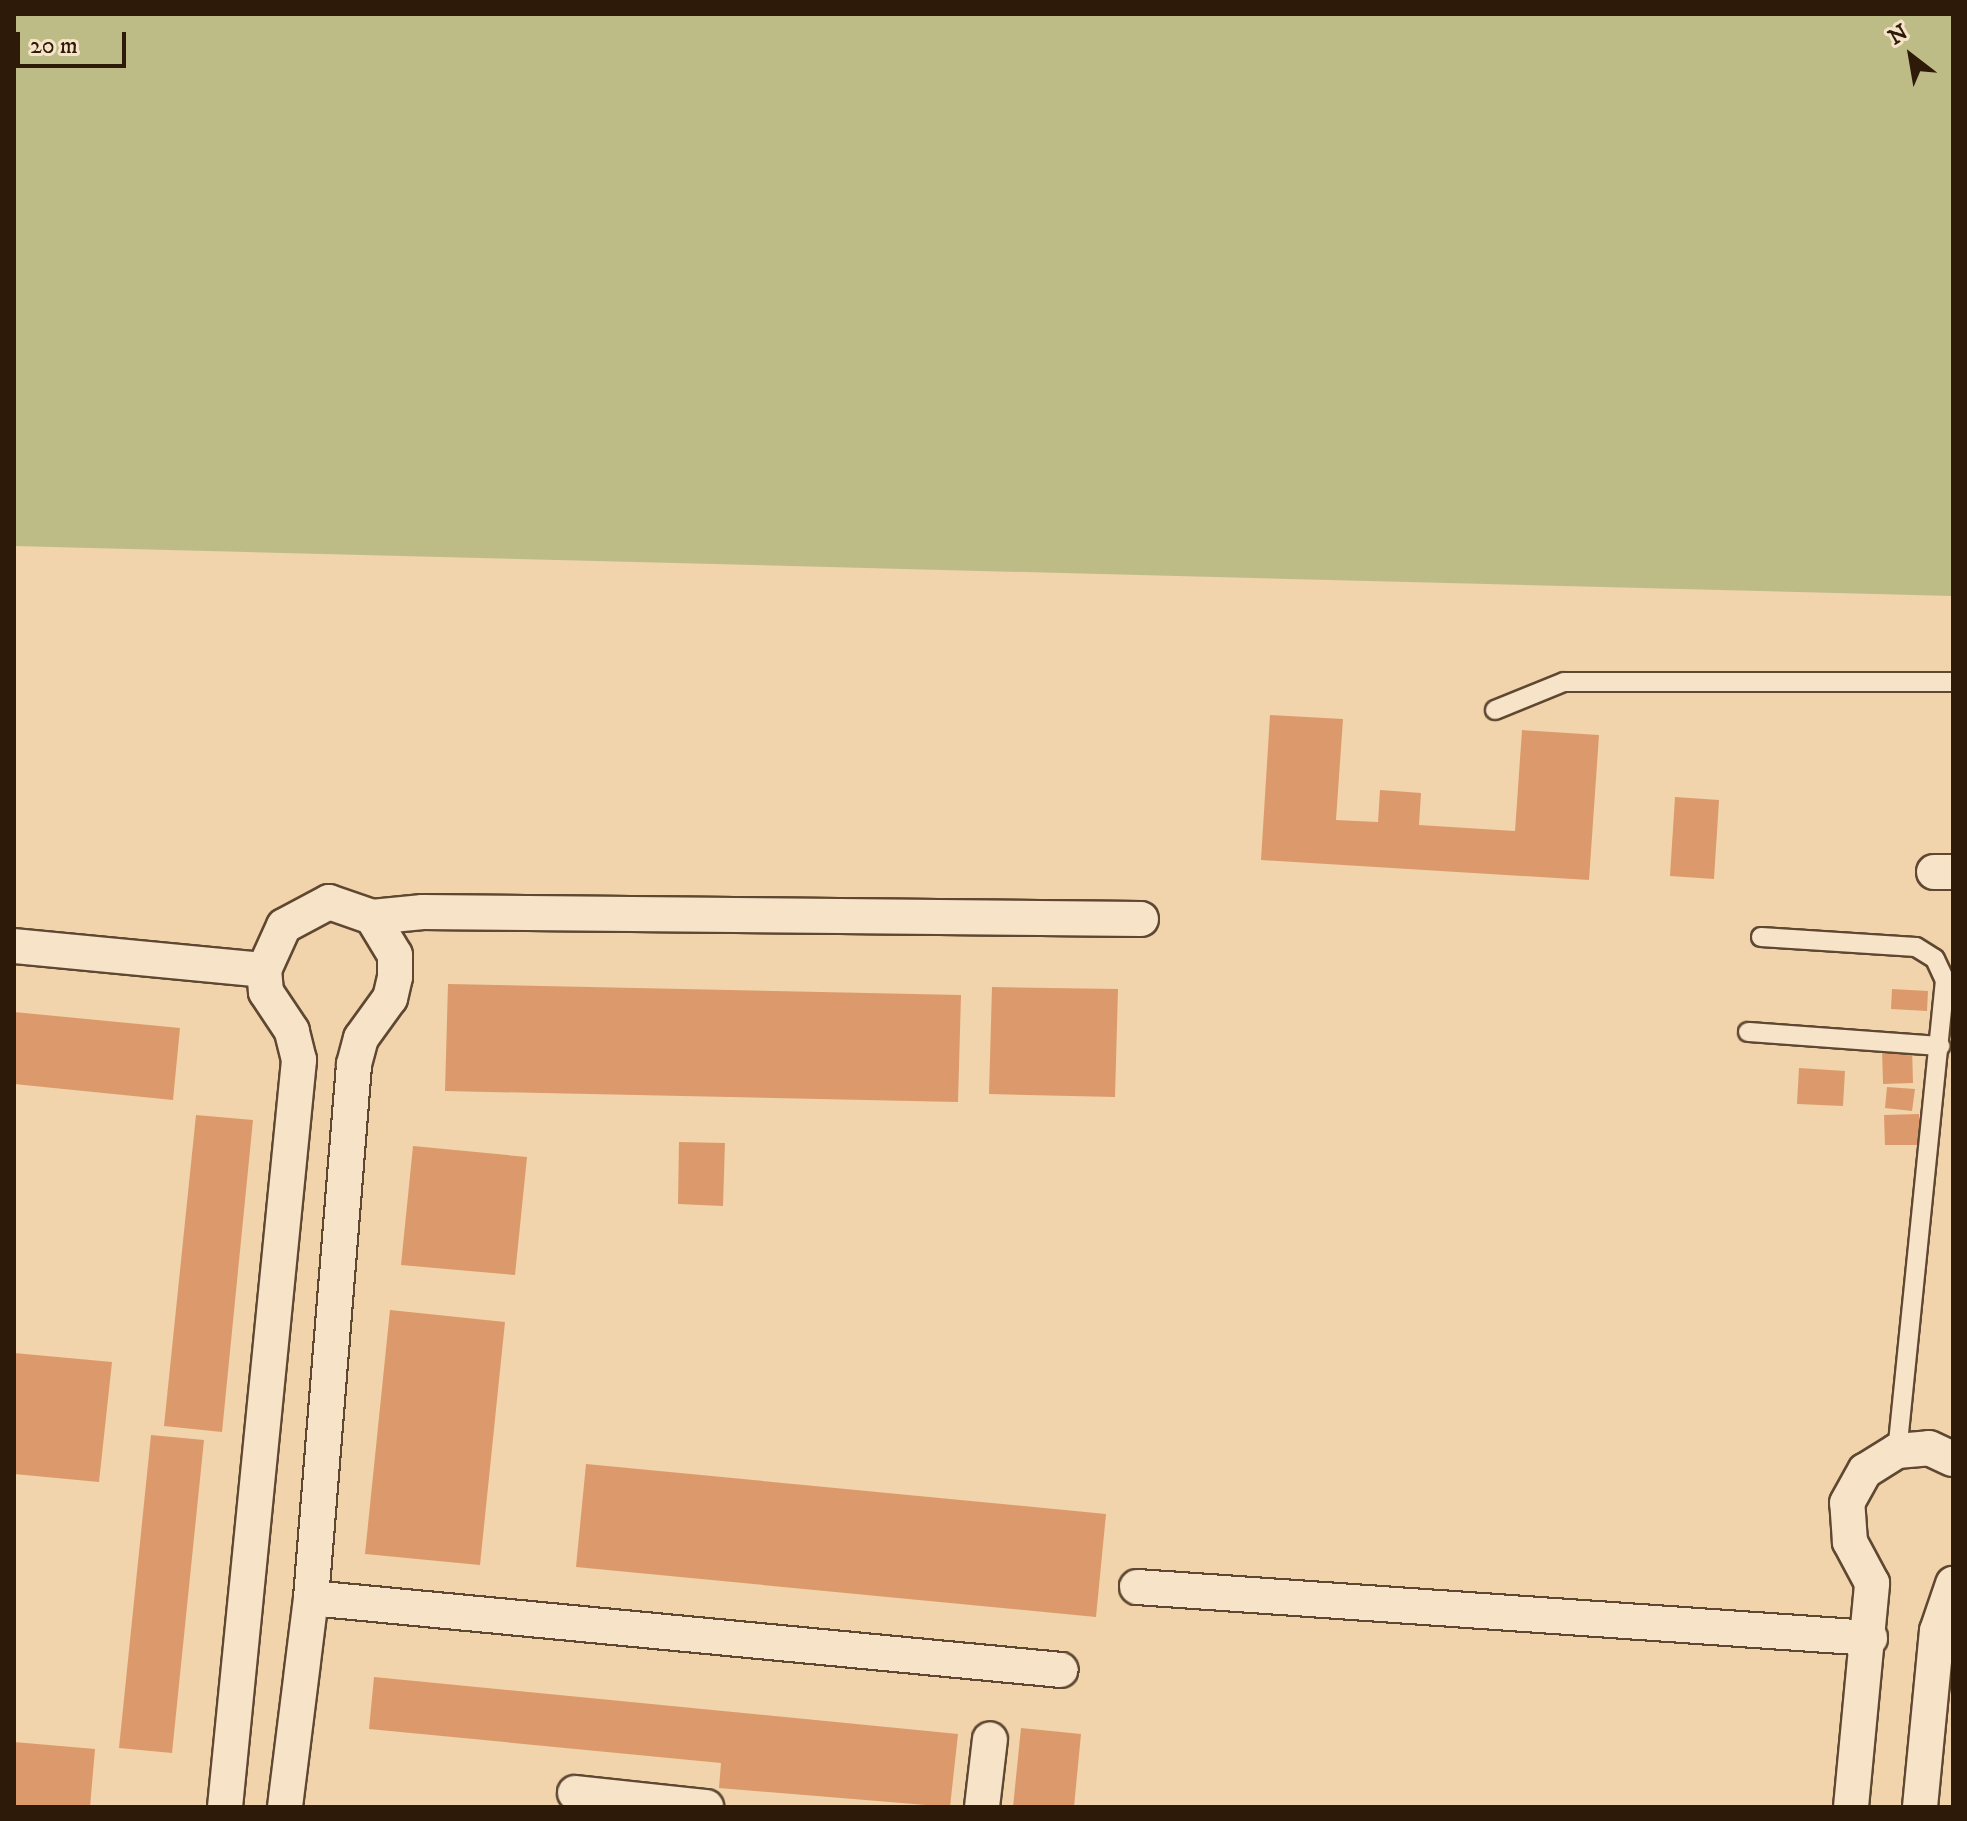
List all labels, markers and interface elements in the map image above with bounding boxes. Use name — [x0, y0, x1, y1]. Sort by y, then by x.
scale bar — [20, 16, 130, 66]
north arrow — [1871, 16, 1951, 96]
text: N — [1884, 19, 1913, 51]
text: 20 m — [30, 31, 78, 61]

